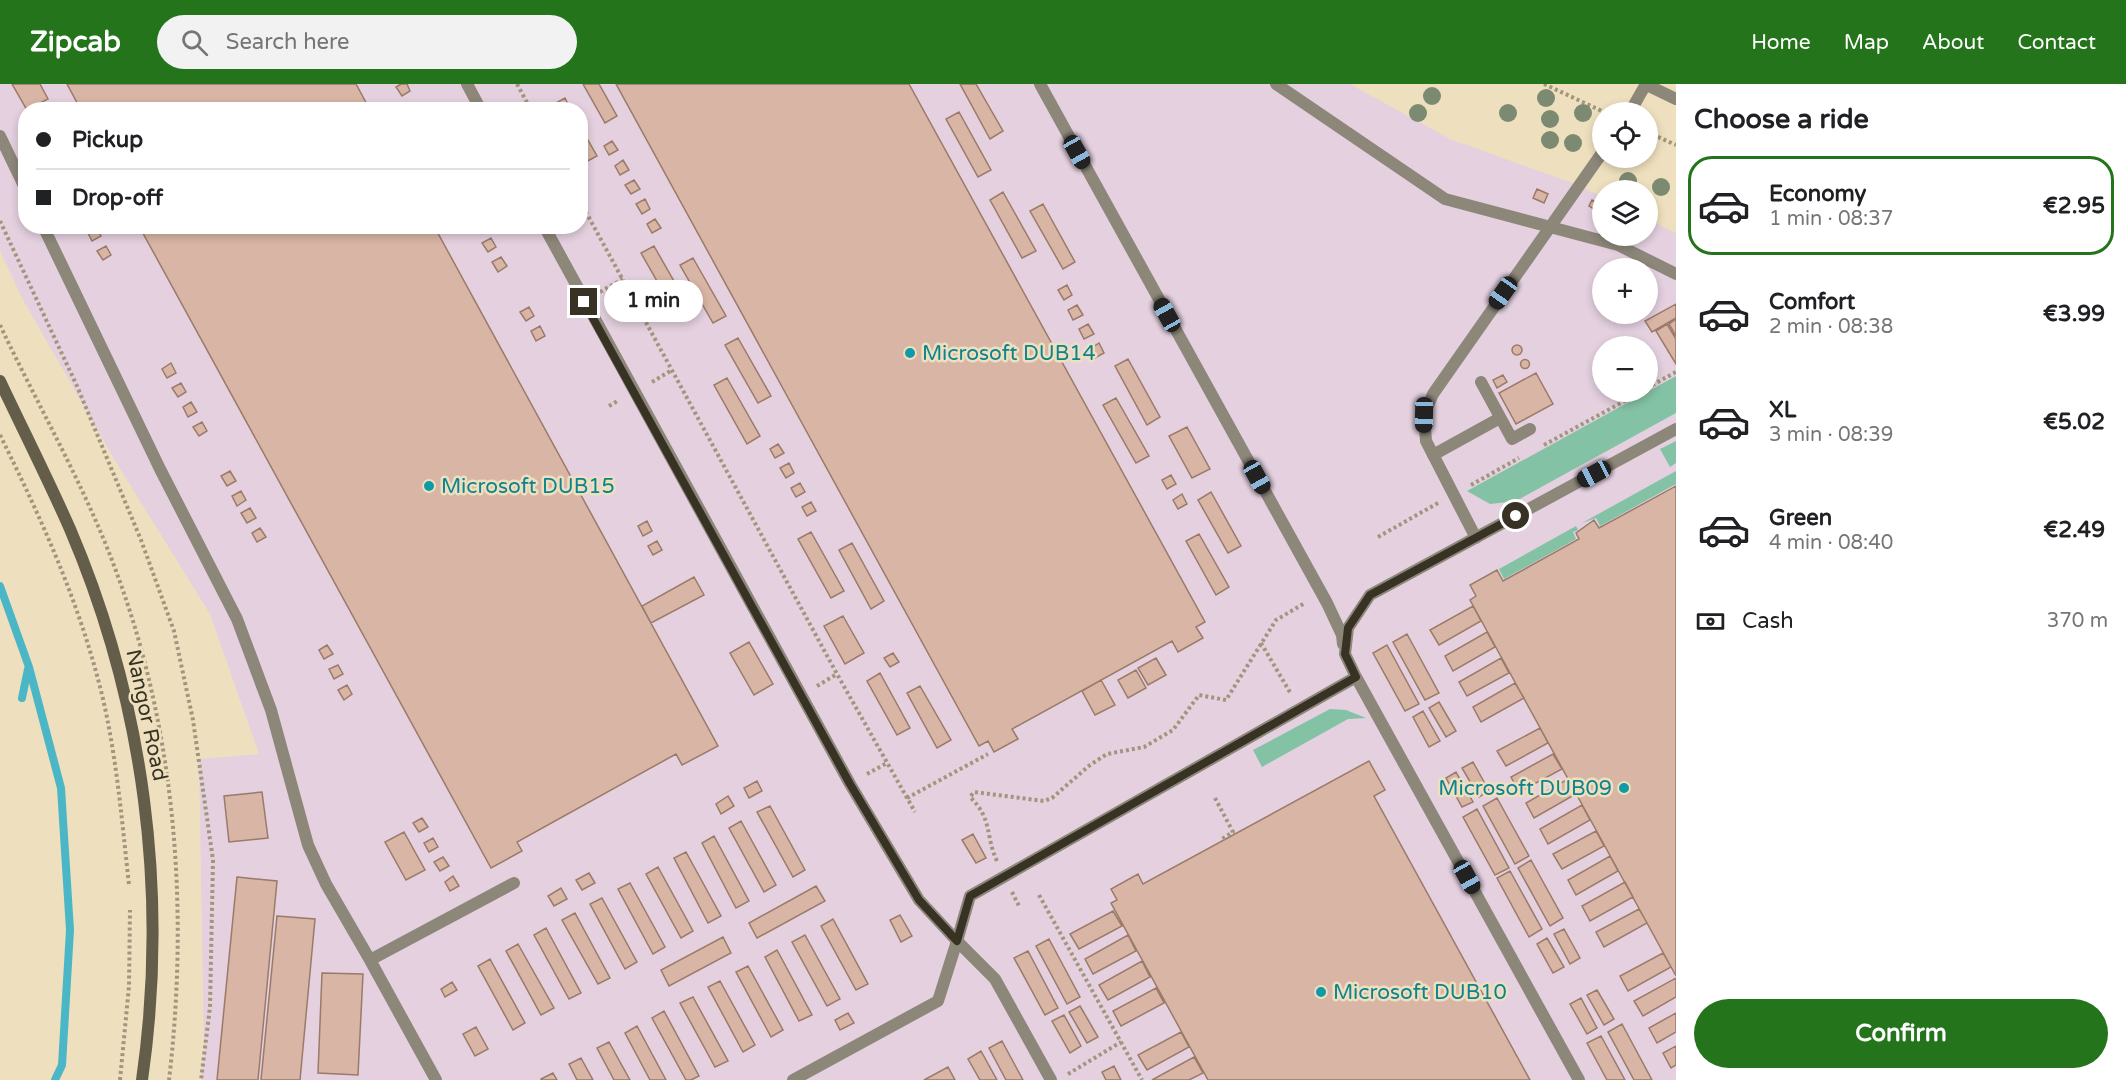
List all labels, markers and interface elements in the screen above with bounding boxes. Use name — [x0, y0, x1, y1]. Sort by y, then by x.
search box — [157, 15, 577, 69]
text: Zipcab — [30, 25, 121, 59]
icon: search — [178, 26, 211, 59]
text: Search here — [226, 29, 350, 55]
text: Home — [1751, 30, 1811, 55]
text: Map — [1844, 30, 1889, 55]
text: About — [1922, 30, 1984, 55]
text: Contact — [2017, 30, 2096, 55]
map controls — [1592, 102, 1658, 402]
button: locate — [1592, 102, 1658, 168]
text: Choose a ride — [1694, 103, 1869, 136]
text: Pickup — [72, 127, 143, 153]
car — [1060, 132, 1094, 172]
icon: car — [1697, 179, 1751, 233]
button: layers — [1592, 180, 1658, 246]
text: Economy — [1769, 181, 1866, 207]
text: Drop-off — [72, 185, 163, 211]
text: €2.95 — [2043, 193, 2105, 219]
text: 1 min · 08:37 — [1769, 207, 1893, 231]
button: + — [1592, 258, 1658, 324]
car — [1485, 273, 1521, 313]
callout: 1 min — [605, 281, 704, 323]
icon: car — [1697, 287, 1751, 341]
route end — [570, 288, 597, 315]
text: 1 min — [627, 289, 680, 313]
text: Comfort — [1769, 289, 1855, 315]
car — [1150, 295, 1184, 335]
text: €3.99 — [2043, 301, 2105, 327]
text: 2 min · 08:38 — [1769, 315, 1893, 339]
button: − — [1592, 336, 1658, 402]
place label: Microsoft DUB14 — [922, 341, 1096, 366]
marker: Microsoft DUB14 — [903, 346, 917, 360]
icon: car — [1697, 395, 1751, 449]
car — [1415, 397, 1433, 433]
text: XL — [1769, 397, 1796, 423]
text: €5.02 — [2043, 409, 2105, 435]
text: 3 min · 08:39 — [1769, 423, 1893, 447]
car — [1240, 457, 1274, 497]
car — [1574, 458, 1614, 490]
place label: Microsoft DUB15 — [441, 474, 615, 499]
marker: Microsoft DUB15 — [422, 479, 436, 493]
route start — [1502, 502, 1529, 529]
icon: car — [1697, 503, 1751, 557]
text: Green — [1769, 505, 1832, 531]
text: €2.49 — [2043, 517, 2105, 543]
text: 4 min · 08:40 — [1769, 531, 1893, 555]
icon: cash — [1694, 605, 1727, 638]
text: Cash — [1742, 608, 1794, 634]
text: 370 m — [2047, 609, 2108, 633]
street label: Nangor Road — [120, 647, 173, 783]
place label: Microsoft DUB09 — [1438, 776, 1612, 801]
marker: Microsoft DUB09 — [1617, 781, 1631, 795]
car — [1450, 857, 1484, 897]
place label: Microsoft DUB10 — [1333, 980, 1507, 1005]
marker: Microsoft DUB10 — [1314, 985, 1328, 999]
button: Confirm — [1694, 999, 2108, 1068]

